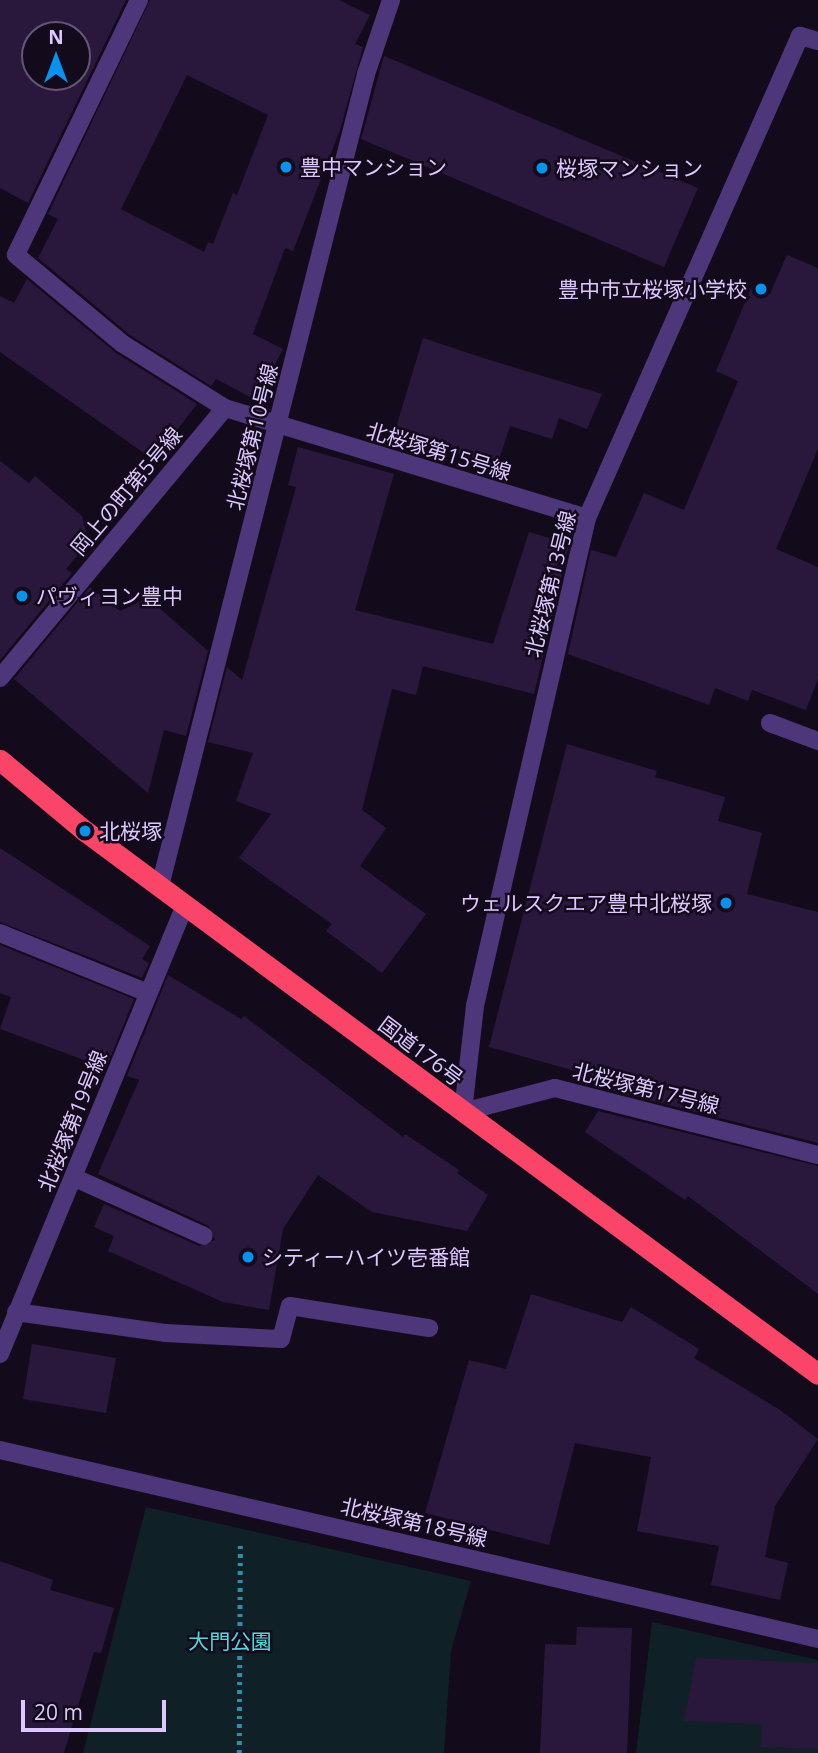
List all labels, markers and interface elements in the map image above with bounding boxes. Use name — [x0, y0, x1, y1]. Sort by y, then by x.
north arrow — [21, 21, 91, 91]
text: N — [48, 24, 64, 50]
place label: 豊中マンション — [300, 154, 447, 180]
place label: 桜塚マンション — [556, 155, 703, 181]
marker: 豊中マンション — [278, 159, 294, 175]
marker: 桜塚マンション — [534, 160, 550, 176]
place label: 豊中市立桜塚小学校 — [558, 276, 747, 302]
marker: 豊中市立桜塚小学校 — [753, 281, 769, 297]
street label: 北桜塚第10号線 — [222, 361, 282, 513]
street label: 北桜塚第15号線 — [364, 417, 514, 485]
street label: 岡上の町第5号線 — [65, 422, 187, 560]
street label: 北桜塚第13号線 — [520, 508, 580, 660]
place label: パヴィヨン豊中 — [36, 583, 183, 609]
marker: パヴィヨン豊中 — [14, 588, 30, 604]
place label: 北桜塚 — [99, 818, 162, 844]
marker: 北桜塚 — [77, 823, 93, 839]
place label: ウェルスクエア豊中北桜塚 — [460, 890, 712, 916]
marker: ウェルスクエア豊中北桜塚 — [718, 895, 734, 911]
street label: 国道176号 — [374, 1011, 468, 1091]
street label: 北桜塚第19号線 — [32, 1047, 112, 1195]
street label: 北桜塚第17号線 — [570, 1058, 722, 1118]
place label: シティーハイツ壱番館 — [262, 1244, 472, 1270]
marker: シティーハイツ壱番館 — [240, 1249, 256, 1265]
street label: 北桜塚第18号線 — [338, 1493, 490, 1551]
park label: 大門公園 — [188, 1628, 272, 1654]
scale bar — [24, 1686, 170, 1730]
text: 20 m — [34, 1698, 83, 1726]

